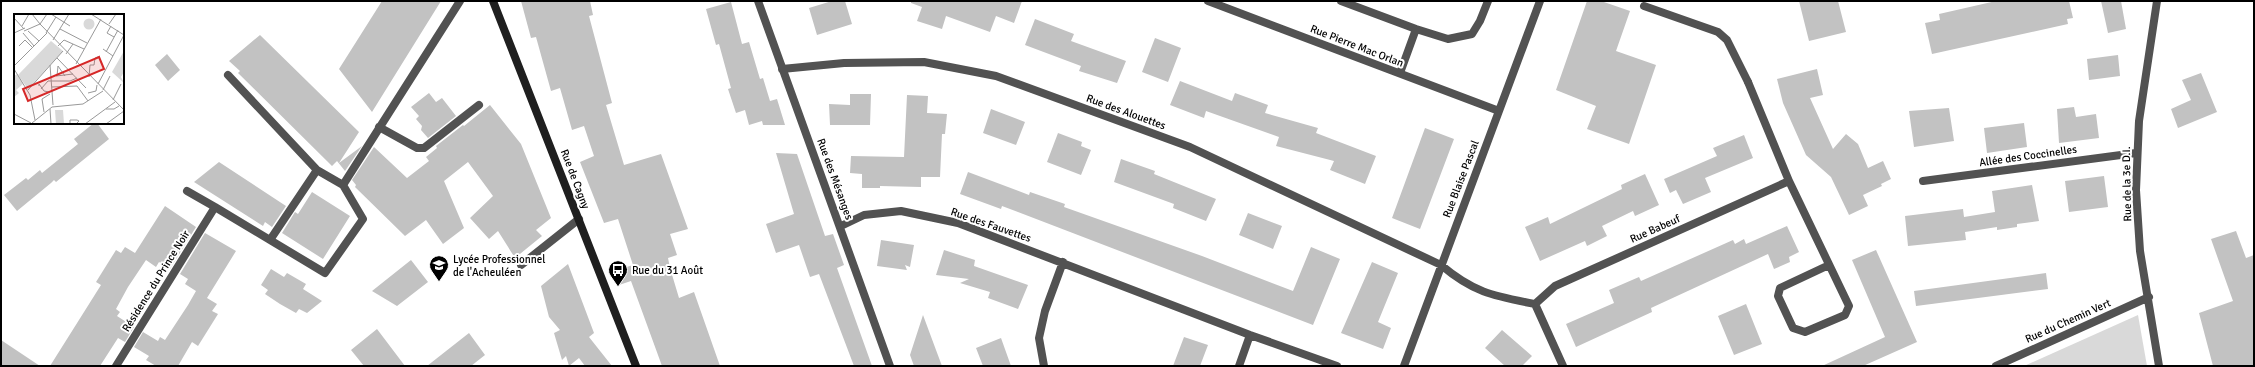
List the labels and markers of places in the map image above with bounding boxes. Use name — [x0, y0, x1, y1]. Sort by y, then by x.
place label: Lycée Professionnel de l'Acheuléen — [453, 253, 546, 279]
school or university icon: Lycée Professionnel de l'Acheuléen — [428, 254, 450, 282]
bus stop icon: Rue du 31 Août — [607, 259, 629, 287]
place label: Rue du 31 Août — [632, 264, 703, 277]

